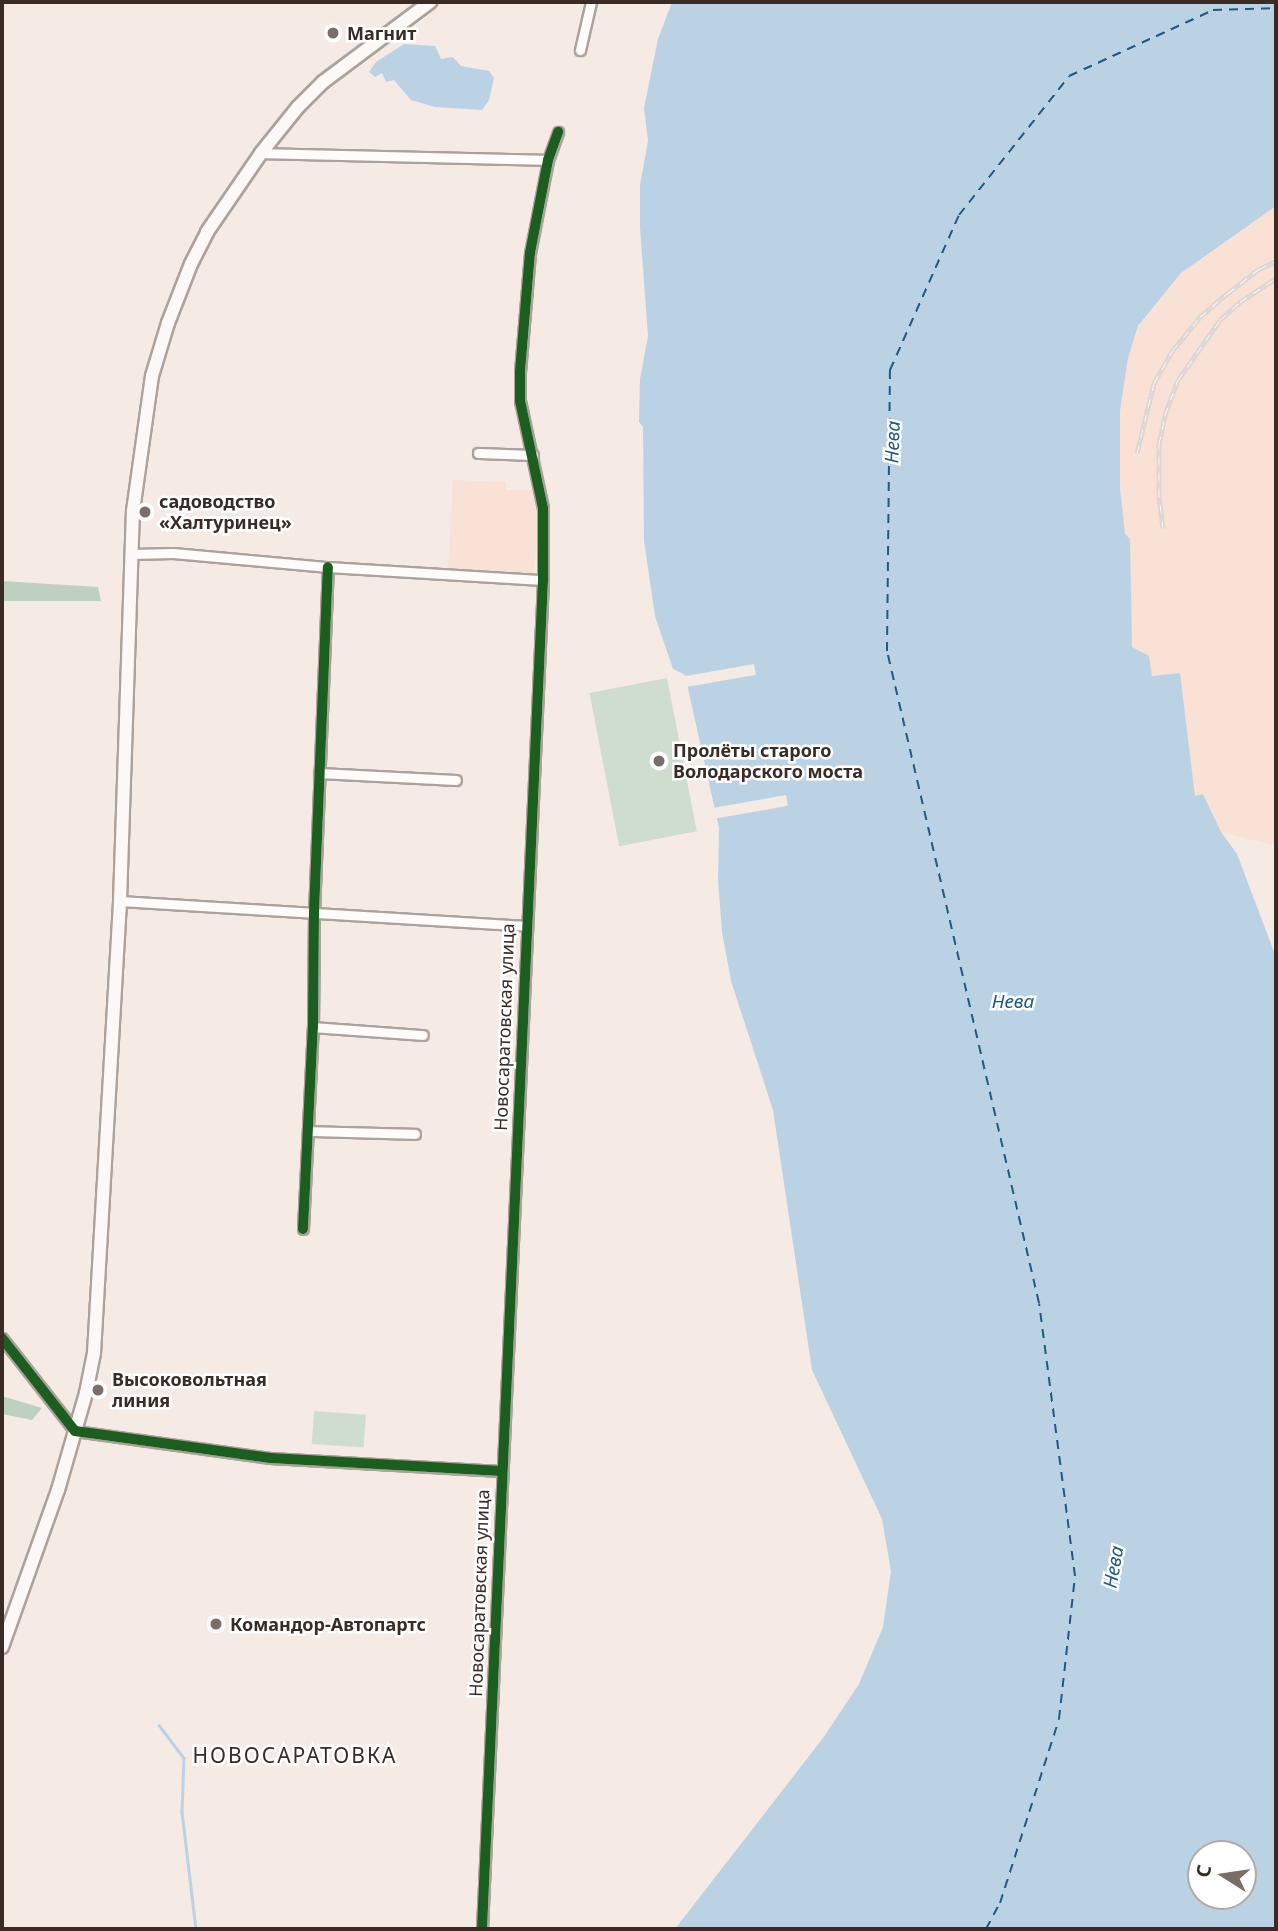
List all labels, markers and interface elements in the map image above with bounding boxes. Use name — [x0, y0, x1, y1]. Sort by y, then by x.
place label: Магнит — [347, 22, 416, 44]
marker: Магнит — [325, 25, 341, 41]
water label: Нева — [881, 420, 905, 464]
place label: садоводство «Халтуринец» — [159, 491, 292, 534]
marker: садоводство «Халтуринец» — [137, 504, 153, 520]
place label: Пролёты старого Володарского моста — [673, 740, 863, 782]
marker: Пролёты старого Володарского моста — [651, 753, 667, 769]
street label: Новосаратовская улица — [490, 923, 518, 1131]
water label: Нева — [992, 991, 1034, 1013]
place label: Высоковольтная линия — [112, 1369, 267, 1412]
marker: Высоковольтная линия — [90, 1382, 106, 1398]
street label: Новосаратовская улица — [465, 1489, 493, 1697]
water label: Нева — [1099, 1544, 1129, 1590]
place label: Командор-Автопартс — [230, 1613, 426, 1635]
marker: Командор-Автопартс — [208, 1616, 224, 1632]
district label: НОВОСАРАТОВКА — [194, 1742, 396, 1768]
north arrow — [1187, 1840, 1257, 1910]
text: С — [1189, 1862, 1217, 1880]

